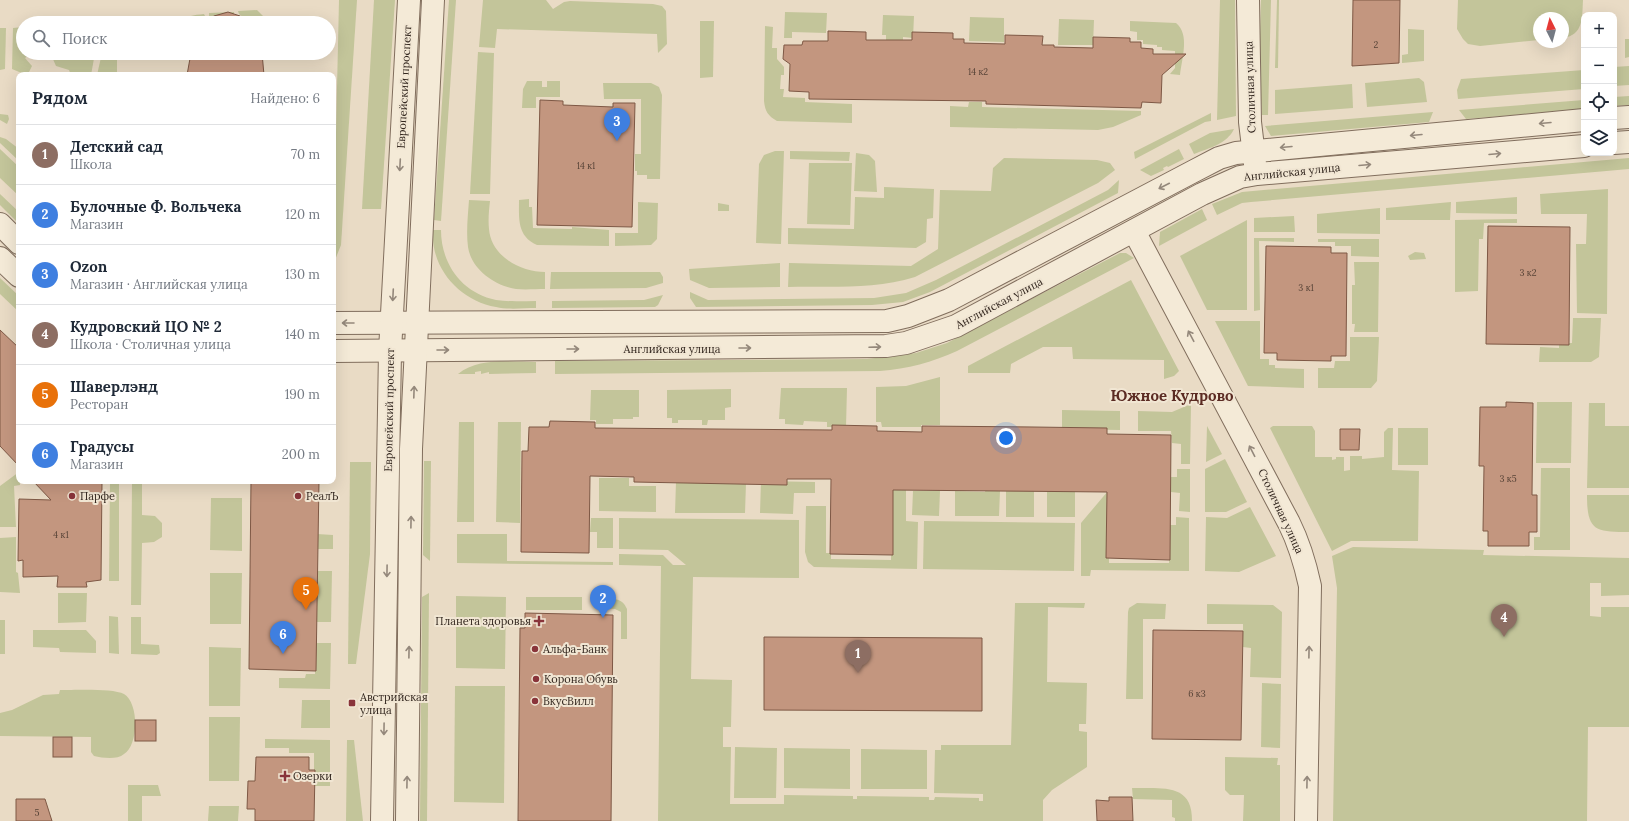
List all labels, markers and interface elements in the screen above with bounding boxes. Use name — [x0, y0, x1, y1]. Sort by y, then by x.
north arrow — [1533, 12, 1569, 48]
map controls — [1581, 12, 1617, 156]
button: + — [1581, 12, 1617, 48]
search box — [16, 16, 336, 60]
street label: Европейский проспект — [394, 24, 414, 149]
icon: search — [30, 27, 52, 49]
text: Поиск — [62, 29, 107, 48]
house number: 2 — [1374, 39, 1379, 50]
street label: Столичная улица — [1241, 40, 1259, 133]
button: − — [1581, 48, 1617, 84]
house number: 14 к2 — [968, 66, 988, 77]
button: locate — [1581, 84, 1617, 120]
text: Рядом — [32, 87, 88, 109]
text: Найдено: 6 — [251, 90, 320, 107]
pin: 3 — [604, 108, 630, 141]
one-way arrow — [1539, 120, 1552, 127]
button: layers — [1581, 120, 1617, 156]
one-way arrow — [1410, 131, 1423, 138]
text: Детский сад — [70, 137, 163, 156]
one-way arrow — [1280, 143, 1293, 150]
text: 1 — [42, 146, 48, 163]
text: 70 m — [291, 146, 320, 163]
one-way arrow — [1488, 150, 1501, 157]
text: Школа — [70, 156, 112, 173]
one-way arrow — [396, 158, 403, 171]
house number: 14 к1 — [577, 160, 595, 171]
street label: Английская улица — [1242, 160, 1341, 184]
one-way arrow — [1358, 161, 1371, 168]
one-way arrow — [1158, 183, 1170, 190]
text: Булочные Ф. Вольчека — [70, 197, 241, 216]
text: 2 — [42, 206, 48, 223]
text: 120 m — [285, 206, 320, 223]
text: Магазин — [70, 216, 123, 233]
text: Ozon — [70, 257, 107, 276]
text: 3 — [41, 266, 49, 283]
text: 130 m — [285, 266, 320, 283]
house number: 3 к2 — [1519, 267, 1537, 278]
street label: Английская улица — [952, 274, 1045, 332]
text: Магазин · Английская улица — [70, 276, 248, 293]
house number: 3 к1 — [1298, 282, 1314, 293]
one-way arrow — [389, 288, 396, 301]
text: Кудровский ЦО № 2 — [70, 317, 222, 336]
one-way arrow — [342, 319, 355, 327]
text: 4 — [41, 326, 49, 343]
text: 140 m — [285, 326, 320, 343]
one-way arrow — [1187, 330, 1194, 342]
text: Школа · Столичная улица — [70, 336, 231, 353]
street label: Английская улица — [623, 342, 721, 356]
one-way arrow — [868, 343, 881, 351]
one-way arrow — [738, 344, 751, 352]
one-way arrow — [566, 345, 579, 353]
one-way arrow — [436, 346, 449, 354]
street label: Европейский проспект — [381, 348, 397, 472]
text: Шаверлэнд — [70, 377, 158, 396]
text: 5 — [41, 386, 49, 403]
text: 190 m — [285, 386, 320, 403]
one-way arrow — [410, 386, 417, 399]
district label: Южное Кудрово — [1110, 386, 1234, 405]
text: Ресторан — [70, 396, 128, 413]
your location — [996, 428, 1016, 448]
text: Градусы — [70, 437, 134, 456]
one-way arrow — [1248, 445, 1255, 457]
text: 6 — [41, 446, 49, 463]
text: 200 m — [282, 446, 320, 463]
text: Магазин — [70, 456, 123, 473]
street label: Столичная улица — [1255, 466, 1307, 556]
house number: 3 к5 — [1499, 473, 1517, 484]
place label: Парфе — [80, 489, 115, 503]
place label: РеалЪ — [306, 489, 339, 503]
marker: Парфе — [67, 491, 77, 501]
marker: РеалЪ — [293, 491, 303, 501]
one-way arrow — [407, 516, 414, 529]
house number: 4 к1 — [53, 529, 69, 540]
one-way arrow — [383, 564, 391, 577]
pin: 5 — [293, 577, 319, 610]
pin: 2 — [590, 585, 616, 618]
pin: 4 — [1491, 604, 1517, 637]
place label: Планета здоровья — [435, 614, 531, 628]
marker: Планета здоровья — [534, 616, 544, 626]
pin: 6 — [270, 621, 296, 654]
pin: 1 — [845, 640, 871, 673]
place label: Альфа-Банк — [542, 642, 607, 656]
marker: Альфа-Банк — [530, 644, 540, 654]
one-way arrow — [405, 646, 413, 659]
one-way arrow — [1305, 646, 1313, 659]
place label: Корона Обувь — [544, 672, 618, 686]
marker: Корона Обувь — [531, 674, 541, 684]
house number: 6 к3 — [1188, 688, 1206, 699]
place label: Австрийская улица — [359, 690, 428, 717]
place label: ВкусВилл — [543, 694, 594, 708]
marker: ВкусВилл — [530, 696, 540, 706]
marker: Австрийская улица — [347, 698, 357, 708]
one-way arrow — [380, 722, 388, 735]
place label: Озерки — [293, 769, 332, 783]
marker: Озерки — [280, 771, 290, 781]
one-way arrow — [403, 776, 411, 789]
one-way arrow — [1303, 776, 1311, 789]
house number: 5 — [35, 807, 40, 818]

